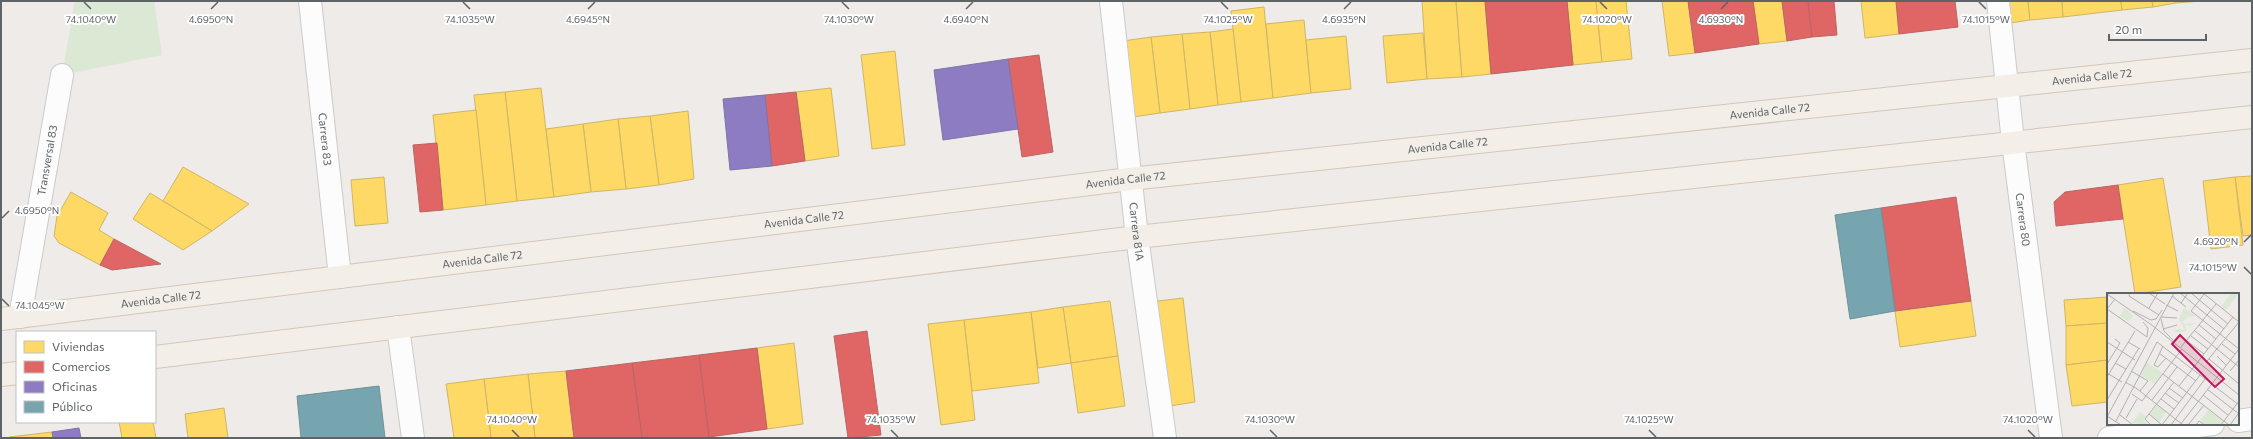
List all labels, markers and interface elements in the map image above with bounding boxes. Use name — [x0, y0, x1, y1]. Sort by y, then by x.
text: 74.1040°W — [66, 13, 116, 25]
text: 4.6950°N — [189, 13, 233, 25]
text: 74.1035°W — [445, 13, 495, 25]
text: 4.6945°N — [566, 13, 610, 25]
text: 74.1030°W — [824, 13, 874, 25]
text: 4.6940°N — [944, 13, 988, 25]
text: 74.1025°W — [1203, 13, 1253, 25]
text: 4.6935°N — [1322, 13, 1366, 25]
text: 74.1020°W — [1582, 13, 1632, 25]
text: 4.6930°N — [1699, 13, 1743, 25]
text: 74.1015°W — [1962, 13, 2010, 25]
scale bar — [2109, 16, 2206, 42]
text: 20 m — [2115, 22, 2142, 36]
street label: Avenida Calle 72 — [2051, 66, 2133, 87]
street label: Avenida Calle 72 — [1729, 100, 1810, 121]
street label: Carrera 83 — [316, 112, 335, 166]
street label: Transversal 83 — [34, 124, 59, 197]
street label: Avenida Calle 72 — [1407, 134, 1488, 156]
street label: Avenida Calle 72 — [1085, 168, 1166, 190]
street label: Carrera 80 — [2014, 192, 2033, 247]
street label: Carrera 81A — [1127, 202, 1147, 262]
text: 4.6950°N — [15, 204, 59, 216]
street label: Avenida Calle 72 — [763, 208, 845, 230]
text: 4.6920°N — [2194, 235, 2238, 247]
street label: Avenida Calle 72 — [441, 247, 523, 270]
text: 74.1015°W — [2189, 261, 2237, 273]
street label: Avenida Calle 72 — [120, 287, 201, 310]
inset map — [2107, 293, 2239, 425]
text: 74.1045°W — [15, 299, 65, 311]
legend — [16, 331, 156, 423]
text: Viviendas — [52, 339, 104, 353]
text: Comercios — [52, 359, 110, 373]
text: Oficinas — [52, 379, 97, 393]
text: Público — [52, 399, 93, 413]
text: 74.1040°W — [487, 413, 537, 425]
text: 74.1035°W — [866, 413, 916, 425]
text: 74.1030°W — [1245, 413, 1295, 425]
text: 74.1025°W — [1624, 413, 1674, 425]
text: 74.1020°W — [2003, 413, 2053, 425]

